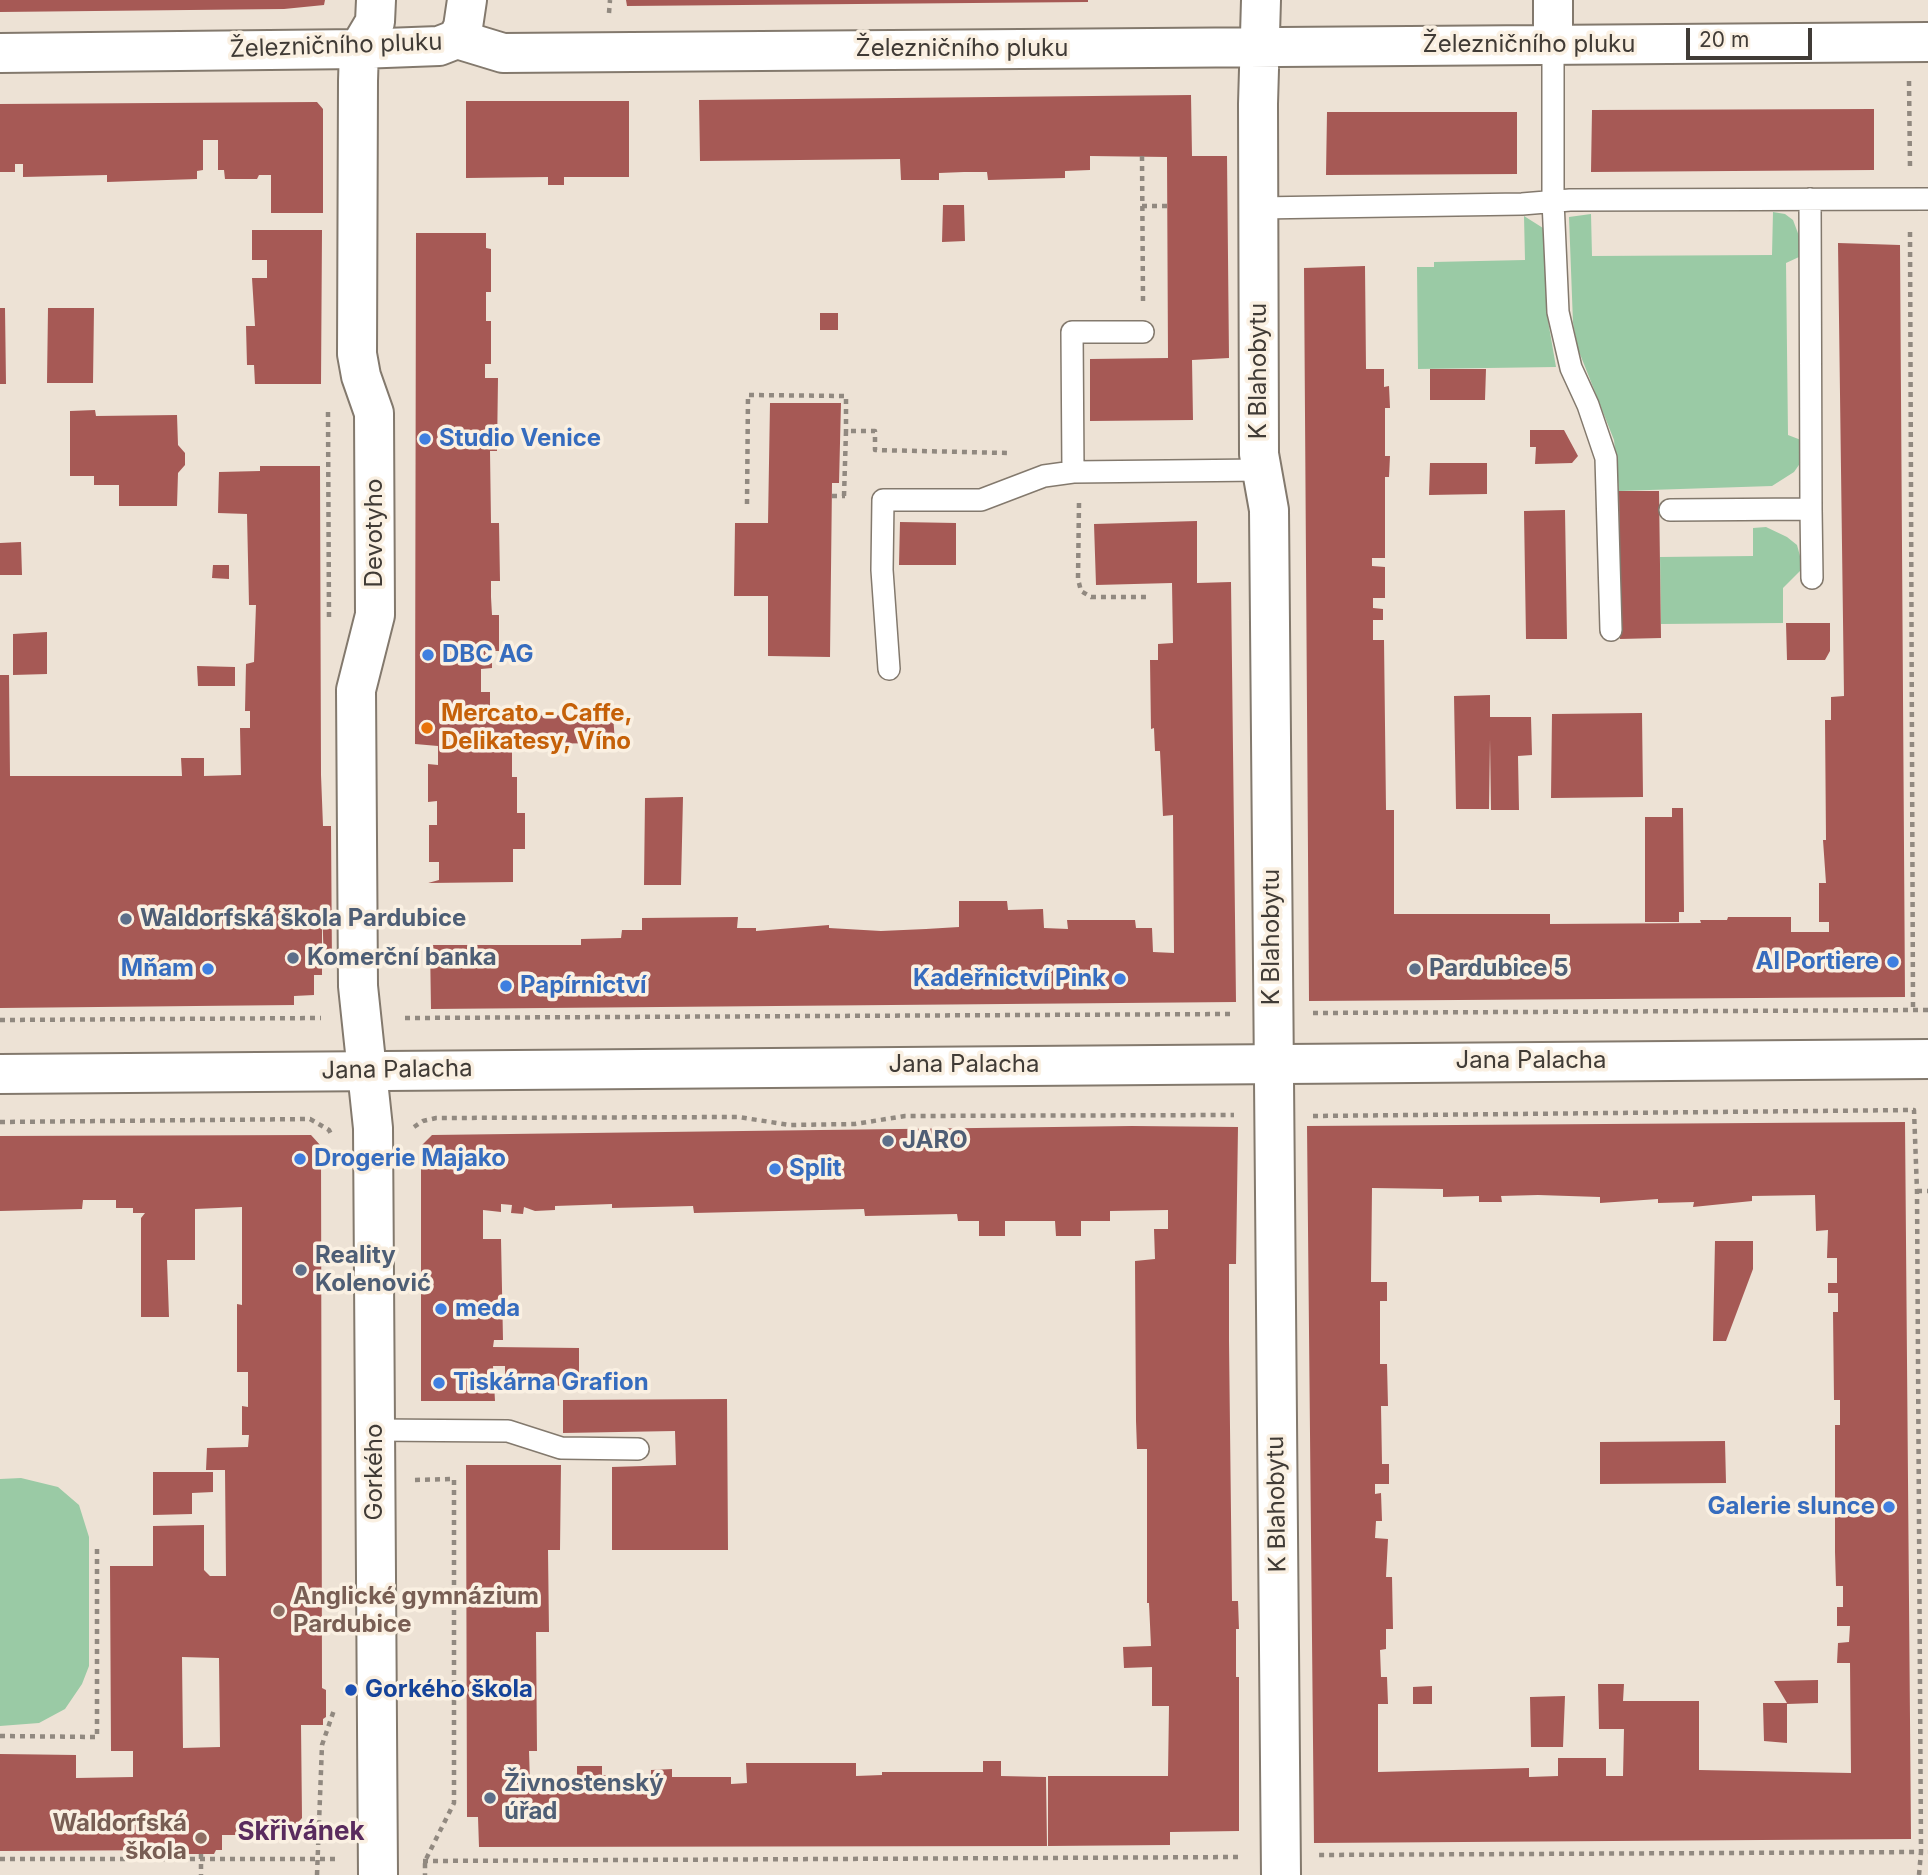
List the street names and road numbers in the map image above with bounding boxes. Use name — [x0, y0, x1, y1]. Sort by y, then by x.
street label: Železničního pluku — [229, 28, 443, 64]
street label: Železničního pluku — [1423, 31, 1635, 59]
street label: Železničního pluku — [856, 35, 1068, 63]
street label: K Blahobytu — [1245, 303, 1273, 439]
street label: Devotyho — [361, 479, 389, 587]
street label: K Blahobytu — [1258, 869, 1286, 1005]
street label: Jana Palacha — [1455, 1047, 1607, 1075]
street label: Jana Palacha — [888, 1051, 1040, 1079]
street label: Jana Palacha — [321, 1054, 473, 1086]
street label: Gorkého — [361, 1424, 389, 1520]
street label: K Blahobytu — [1261, 1435, 1293, 1573]

